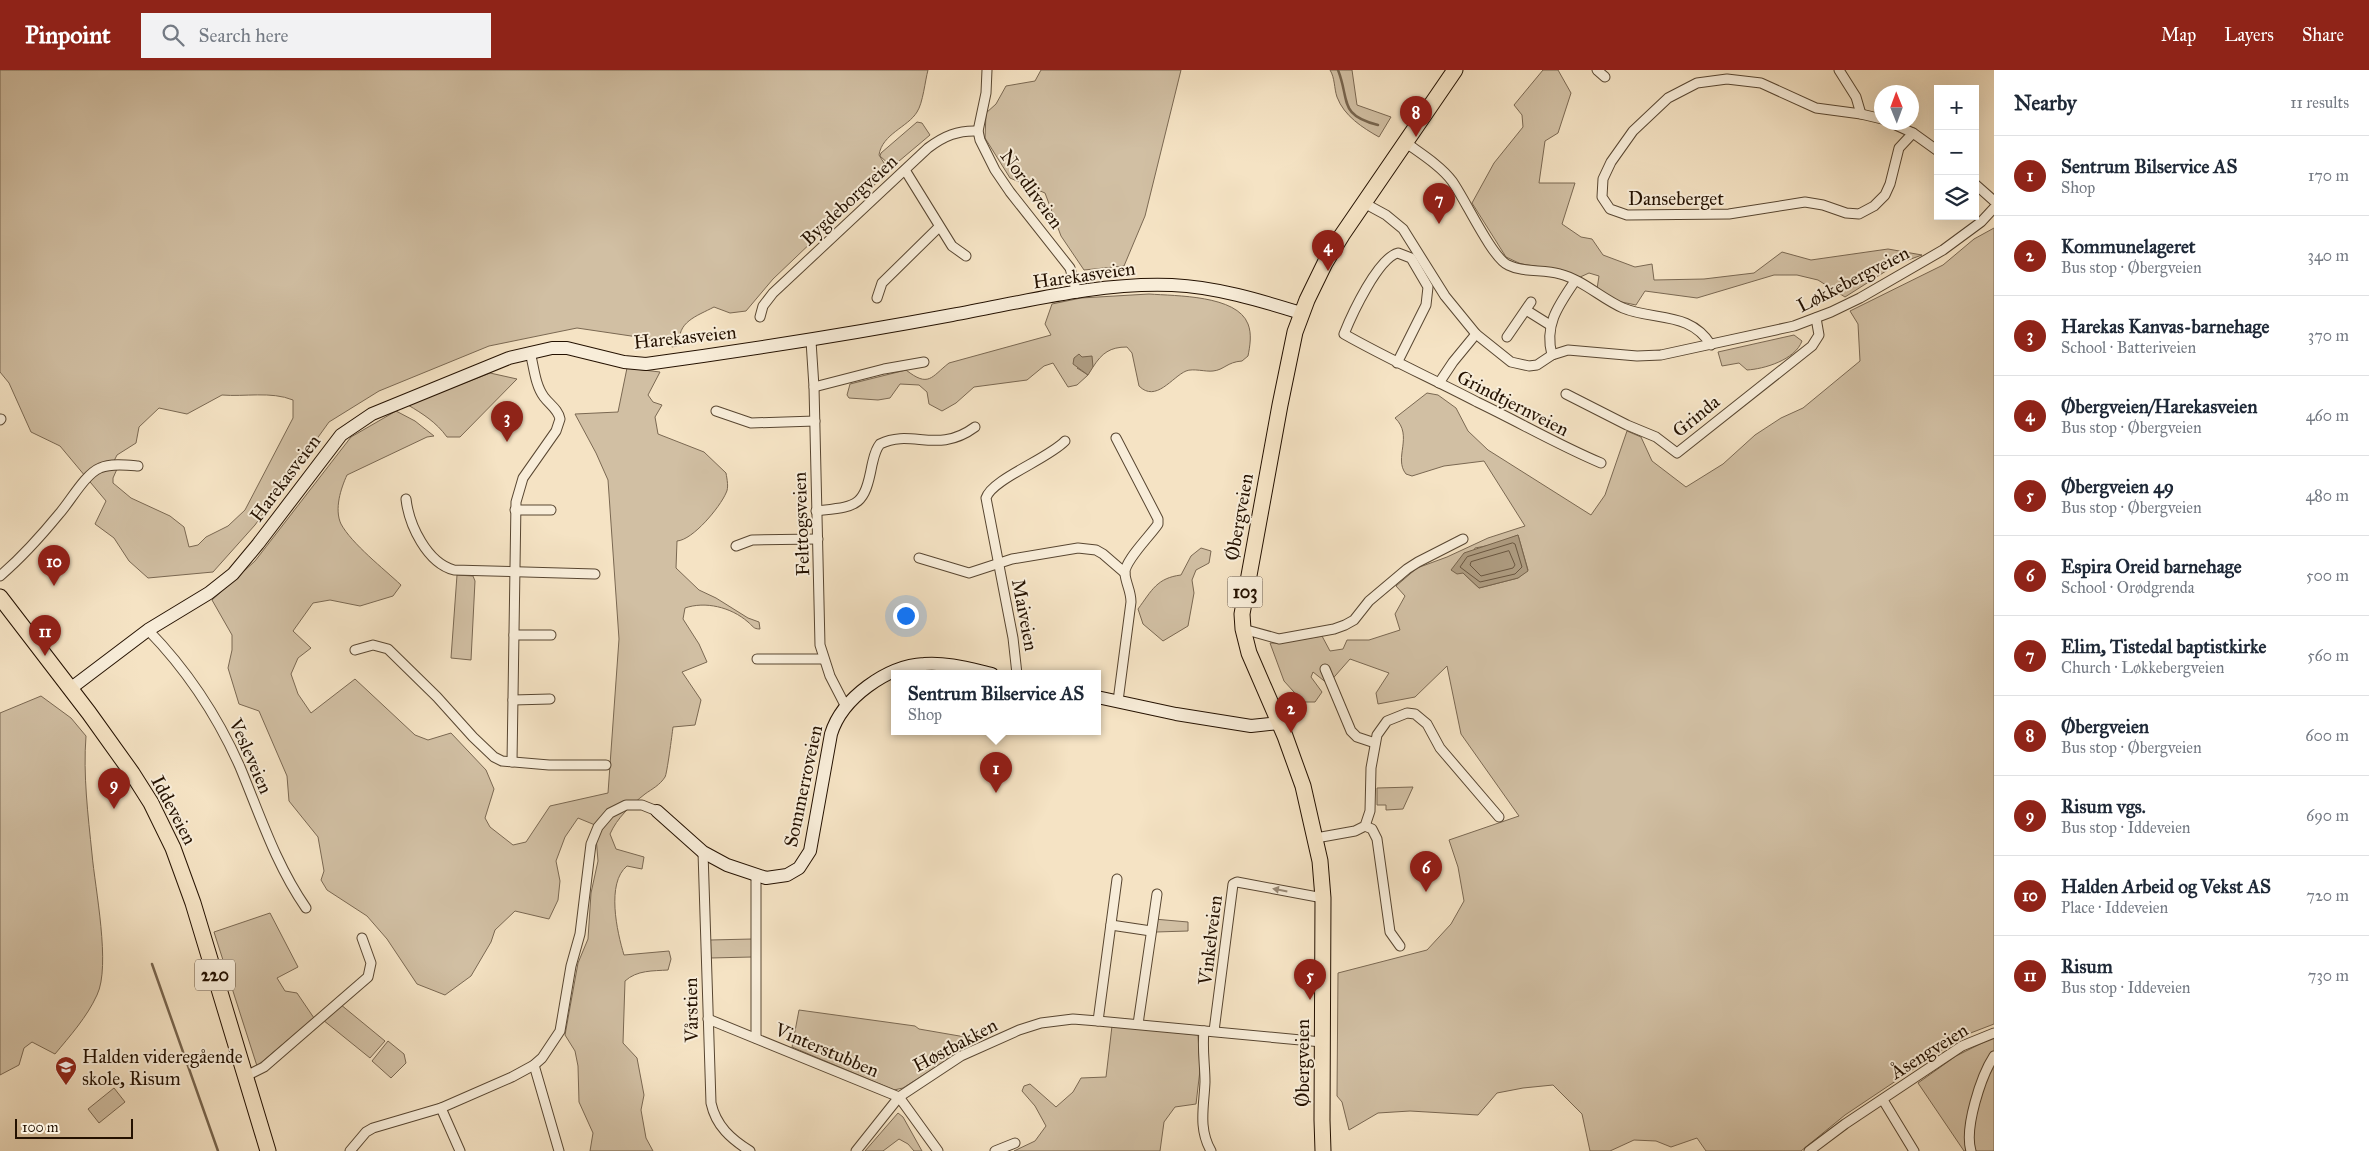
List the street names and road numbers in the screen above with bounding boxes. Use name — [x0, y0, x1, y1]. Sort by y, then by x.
street label: Nordliveien — [996, 145, 1068, 233]
street label: Bygdeborgveien — [796, 150, 903, 251]
street label: Danseberget — [1628, 187, 1724, 211]
street label: Løkkebergveien — [1793, 241, 1913, 318]
street label: Harekasveien — [1031, 256, 1137, 294]
street label: Harekasveien — [632, 320, 738, 354]
street label: Grindtjernveien — [1453, 365, 1573, 441]
street label: Grinda — [1668, 389, 1725, 442]
street label: Harekasveien — [245, 430, 325, 526]
street label: Felttogsveien — [788, 472, 815, 576]
street label: Øbergveien — [1220, 472, 1259, 563]
street label: Maiveien — [1007, 577, 1043, 653]
road number: 103 — [1228, 577, 1262, 608]
street label: Vesleveien — [224, 714, 278, 797]
street label: Sommerroveien — [779, 723, 827, 849]
street label: Iddeveien — [146, 772, 202, 848]
street label: Vinkelveien — [1193, 894, 1227, 987]
road number: 220 — [195, 960, 235, 990]
street label: Vårstien — [679, 977, 703, 1044]
street label: Høstbakken — [909, 1013, 1001, 1077]
street label: Vinterstubben — [771, 1017, 882, 1082]
street label: Åsengveien — [1885, 1018, 1973, 1085]
street label: Øbergveien — [1291, 1019, 1315, 1107]

